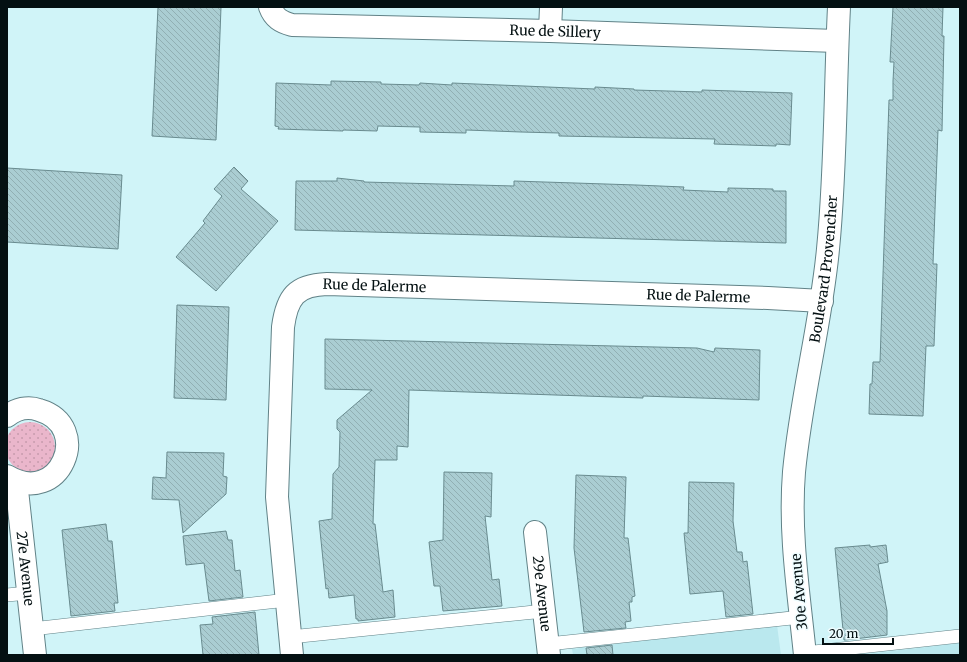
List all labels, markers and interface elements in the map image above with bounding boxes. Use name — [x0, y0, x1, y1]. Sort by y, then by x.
street label: Rue de Sillery — [509, 21, 602, 42]
street label: Boulevard Provencher — [805, 195, 841, 344]
street label: Rue de Palerme — [322, 275, 427, 296]
street label: Rue de Palerme — [646, 285, 750, 306]
street label: 27e Avenue — [13, 530, 39, 607]
street label: 30e Avenue — [787, 553, 811, 631]
street label: 29e Avenue — [529, 555, 555, 633]
scale bar — [823, 620, 893, 646]
text: 20 m — [829, 626, 858, 641]

